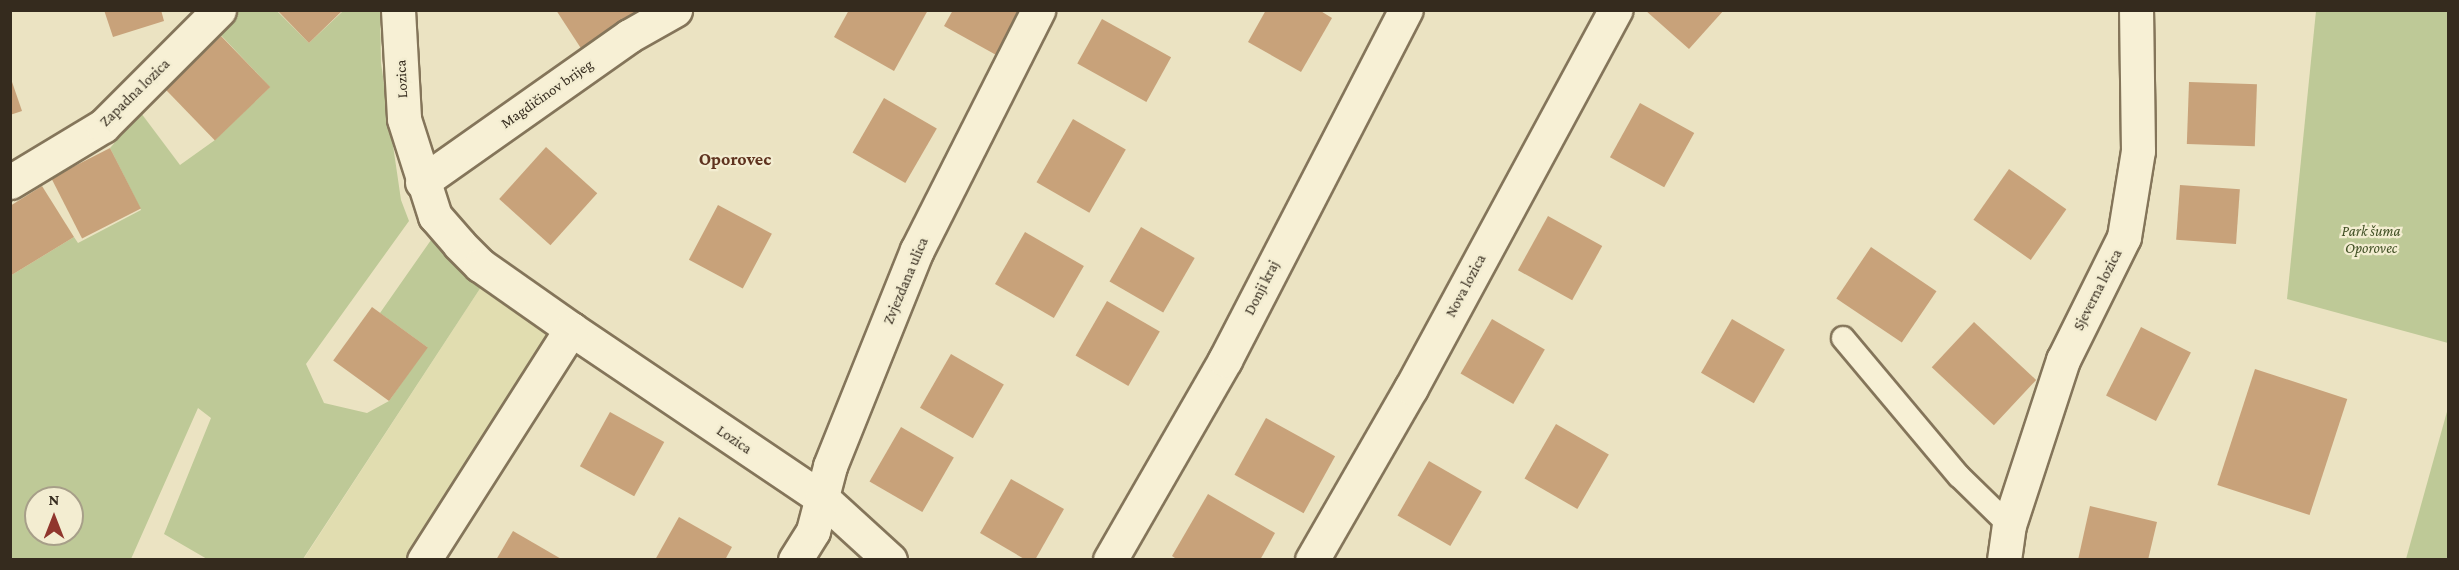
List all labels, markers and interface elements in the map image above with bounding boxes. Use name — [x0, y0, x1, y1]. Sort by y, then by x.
street label: Zapadna lozica — [96, 55, 174, 131]
street label: Magdičinov brijeg — [498, 56, 596, 132]
street label: Lozica — [392, 59, 412, 99]
district label: Oporovec — [699, 148, 771, 170]
park label: Park šuma Oporovec — [2342, 222, 2400, 257]
street label: Zvjezdana ulica — [880, 235, 932, 327]
street label: Sjeverna lozica — [2070, 246, 2126, 334]
street label: Nova lozica — [1442, 251, 1490, 321]
street label: Donji kraj — [1241, 258, 1283, 318]
street label: Lozica — [713, 422, 755, 458]
north arrow — [24, 486, 84, 546]
text: N — [49, 491, 59, 508]

